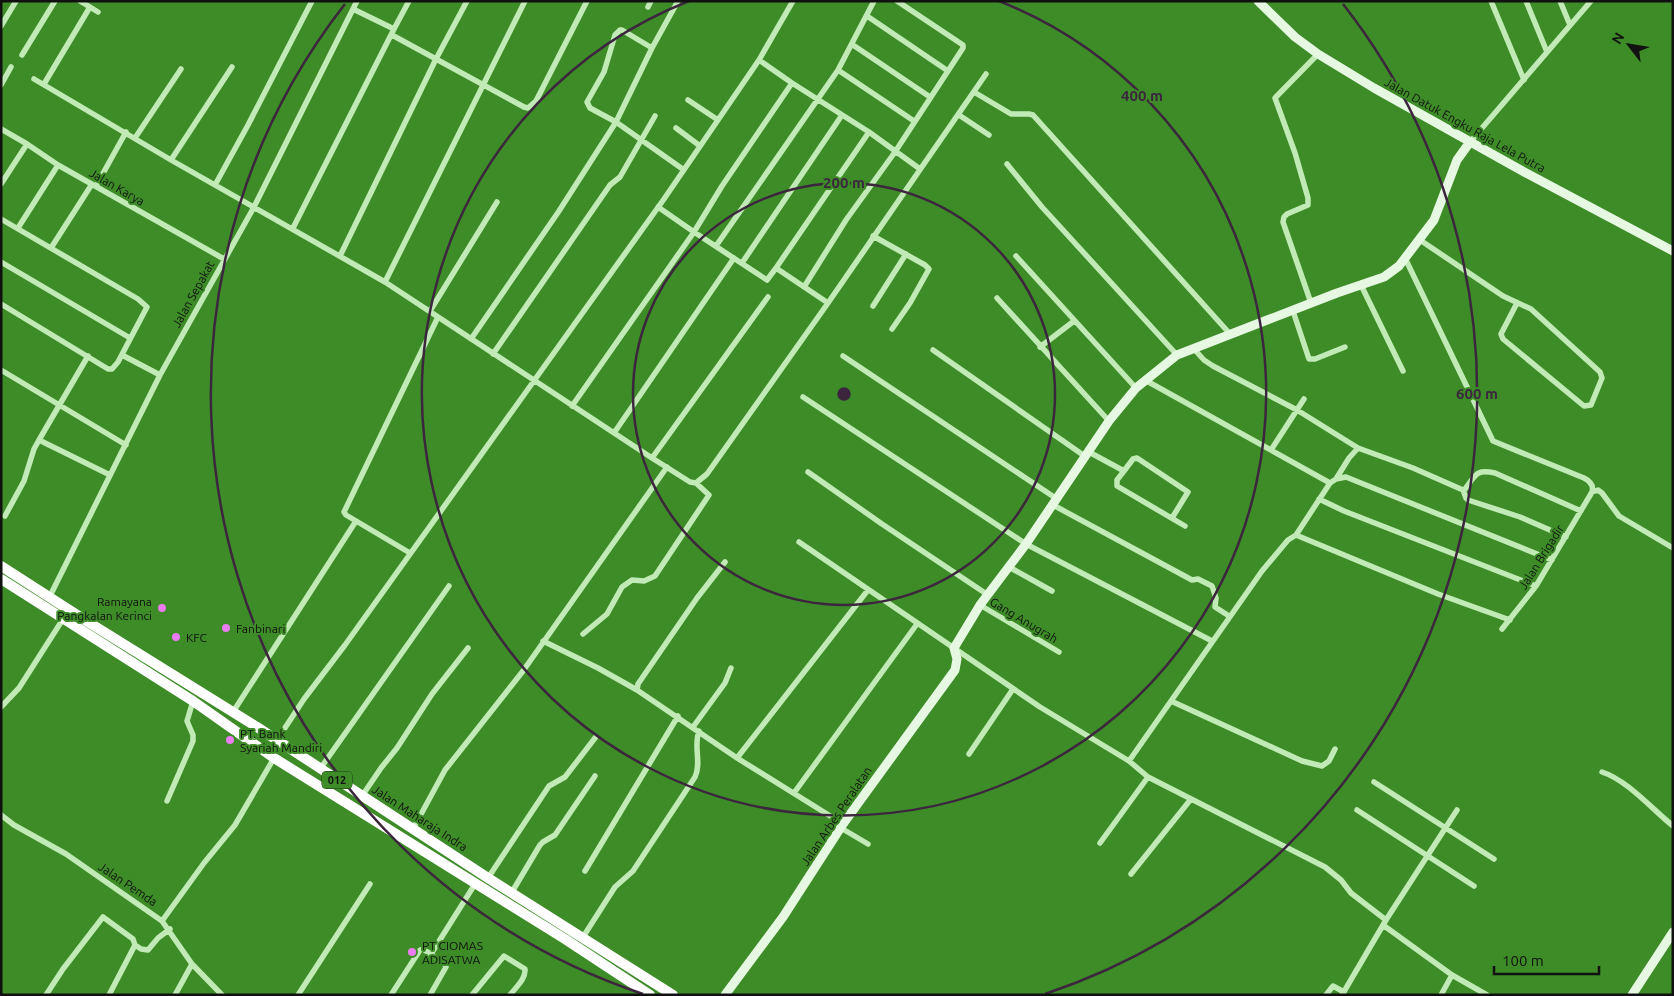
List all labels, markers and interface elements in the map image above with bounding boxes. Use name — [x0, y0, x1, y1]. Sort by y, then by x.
north arrow — [1604, 20, 1654, 70]
text: N — [1608, 30, 1627, 47]
street label: Jalan Datuk Engku Raja Lela Putra — [1382, 75, 1548, 175]
text: 400 m — [1121, 87, 1163, 104]
street label: Jalan Karya — [87, 166, 147, 208]
text: 200 m — [823, 174, 865, 191]
street label: Jalan Sepakat — [169, 258, 217, 330]
centre of rings — [835, 385, 853, 403]
text: 600 m — [1456, 385, 1498, 402]
street label: Jalan Brigadir — [1516, 522, 1566, 592]
place label: Ramayana Pangkalan Kerinci — [57, 595, 152, 622]
street label: Gang Anugrah — [988, 595, 1060, 645]
marker: Ramayana Pangkalan Kerinci — [156, 602, 168, 614]
marker: Fanbinari — [220, 622, 232, 634]
place label: Fanbinari — [236, 622, 285, 635]
marker: KFC — [170, 631, 182, 643]
place label: KFC — [186, 631, 208, 644]
place label: PT. Bank Syariah Mandiri — [240, 727, 322, 754]
marker: PT. Bank Syariah Mandiri — [224, 734, 236, 746]
street label: Jalan Arbes Peralatan — [798, 764, 874, 868]
road number: 012 — [322, 772, 352, 788]
street label: Jalan Maharaja Indra — [370, 782, 470, 854]
street label: Jalan Pemda — [96, 860, 160, 908]
place label: PT CIOMAS ADISATWA — [422, 939, 483, 966]
scale bar — [1494, 944, 1599, 976]
marker: PT CIOMAS ADISATWA — [406, 946, 418, 958]
text: 100 m — [1502, 952, 1544, 969]

